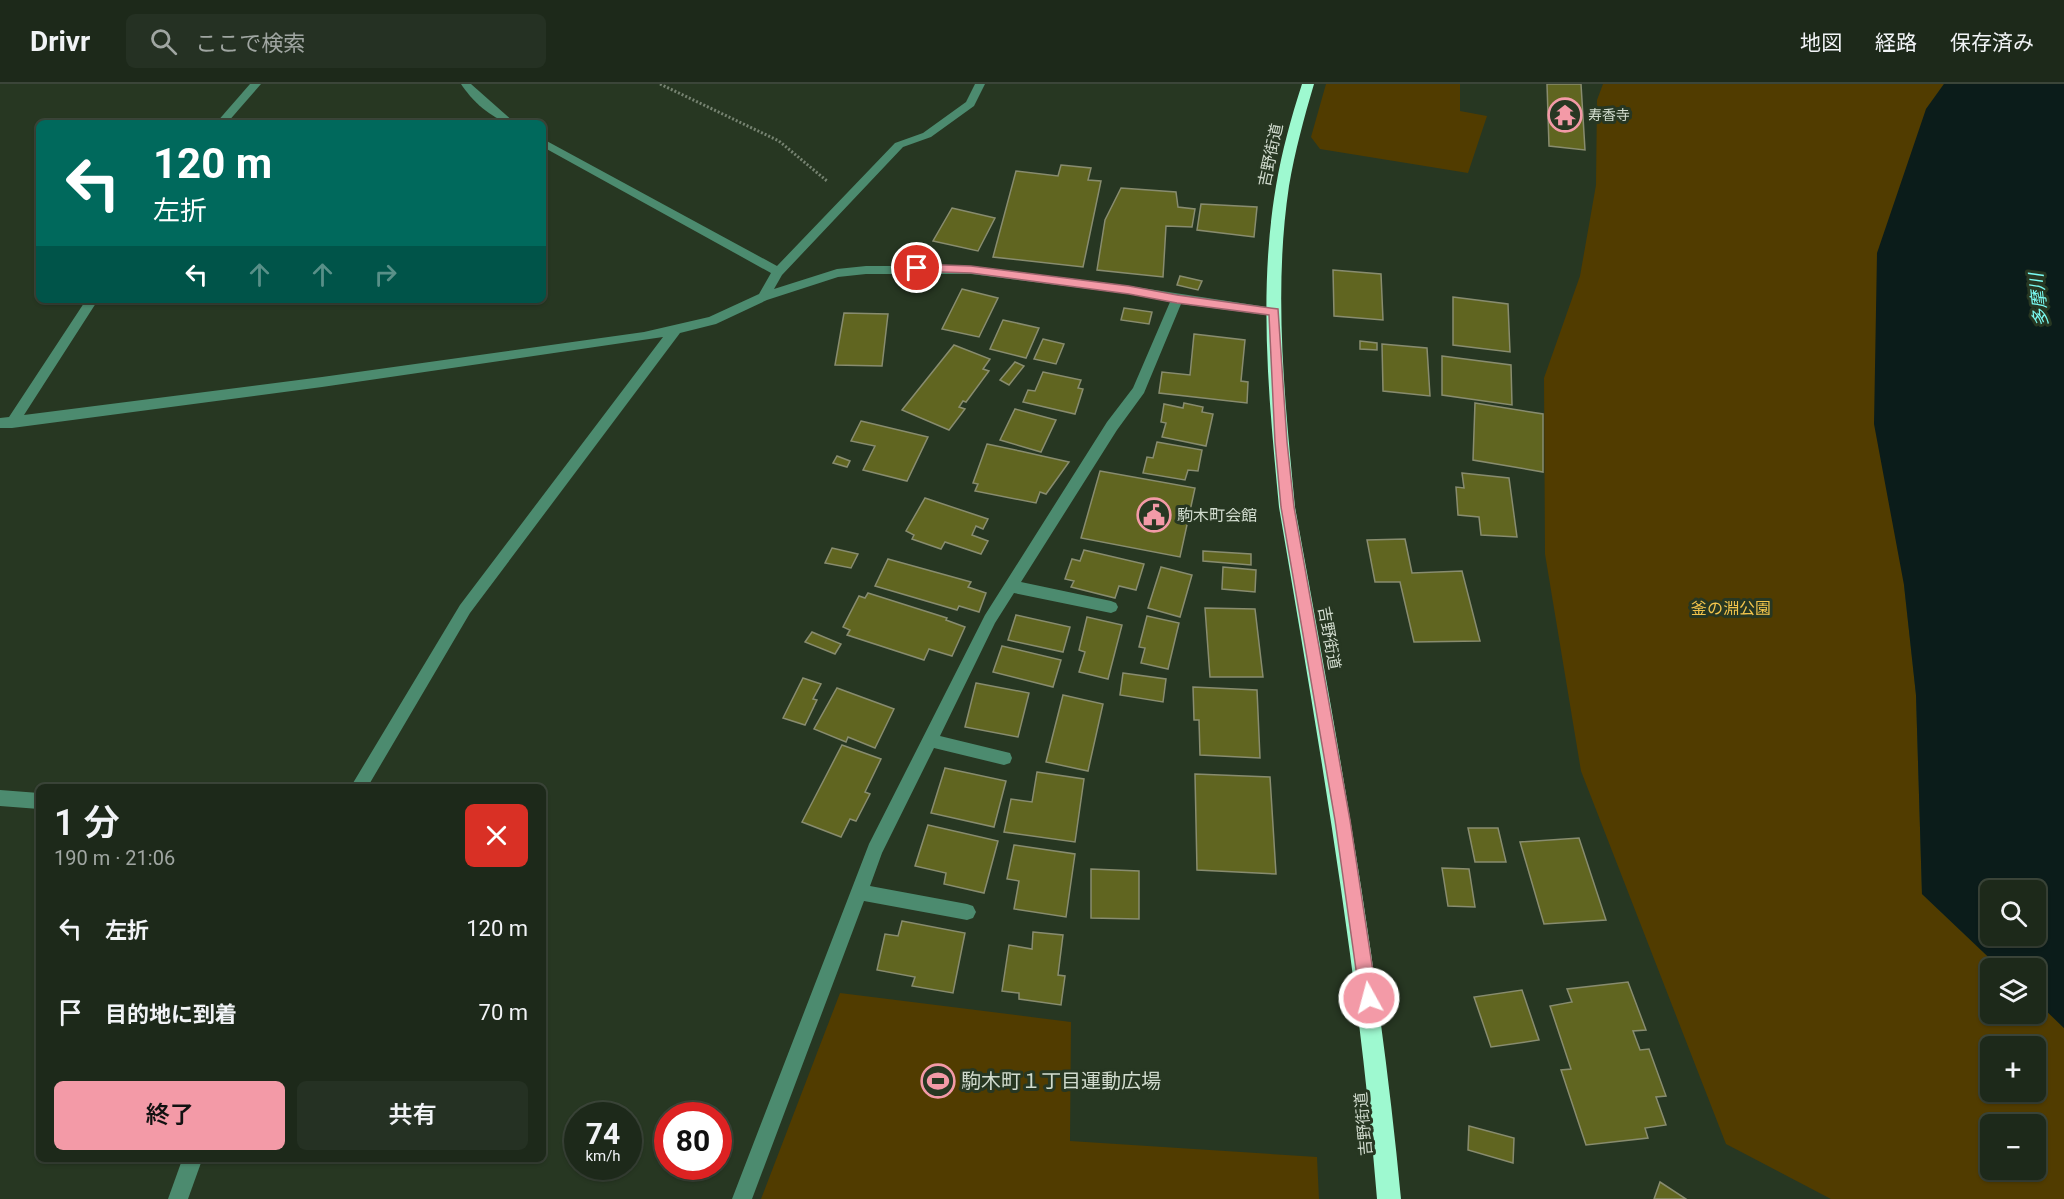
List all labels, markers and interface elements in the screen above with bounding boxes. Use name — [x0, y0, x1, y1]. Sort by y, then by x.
search box — [126, 14, 546, 68]
text: Drivr — [30, 25, 90, 58]
icon: search — [147, 25, 180, 58]
text: ここで検索 — [195, 31, 305, 56]
text: 地図 — [1800, 31, 1842, 55]
text: 経路 — [1875, 31, 1917, 55]
text: 保存済み — [1950, 31, 2034, 55]
temple icon: 寿香寺 — [1547, 97, 1583, 133]
place label: 寿香寺 — [1588, 107, 1630, 123]
street label: 吉野街道 — [1255, 122, 1286, 188]
text: 120 m — [153, 139, 272, 188]
icon: left — [54, 144, 132, 222]
text: 左折 — [153, 195, 207, 227]
pin — [891, 242, 942, 293]
icon: arrive — [900, 251, 933, 284]
icon: left — [180, 258, 213, 291]
icon: ahead — [243, 258, 276, 291]
icon: ahead — [306, 258, 339, 291]
icon: right — [369, 258, 402, 291]
water label: 多摩川 — [2025, 270, 2052, 328]
public building icon: 駒木町会館 — [1136, 497, 1172, 533]
place label: 駒木町会館 — [1177, 506, 1257, 525]
park label: 釜の淵公園 — [1691, 599, 1771, 618]
street label: 吉野街道 — [1315, 605, 1344, 671]
text: 1 分 — [54, 802, 120, 844]
button: close — [465, 804, 528, 867]
text: 190 m · 21:06 — [54, 846, 175, 870]
map controls — [1980, 880, 2046, 1180]
button: search — [1980, 880, 2046, 946]
icon: left — [54, 912, 87, 945]
text: 120 m — [466, 916, 528, 941]
text: 左折 — [105, 918, 149, 943]
button: layers — [1980, 958, 2046, 1024]
position arrow — [1337, 966, 1401, 1030]
icon: arrive — [54, 996, 87, 1029]
text: 70 m — [479, 1000, 528, 1025]
text: 目的地に到着 — [105, 1002, 237, 1027]
button: + — [1980, 1036, 2046, 1102]
sports icon: 駒木町１丁目運動広場 — [920, 1063, 956, 1099]
place label: 駒木町１丁目運動広場 — [961, 1069, 1161, 1093]
button: 終了 — [54, 1081, 285, 1150]
button: 共有 — [297, 1081, 528, 1150]
street label: 吉野街道 — [1351, 1091, 1376, 1157]
speed limit sign: 80 — [654, 1102, 732, 1180]
button: − — [1980, 1114, 2046, 1180]
text: 74 — [586, 1116, 620, 1151]
text: km/h — [585, 1147, 621, 1165]

